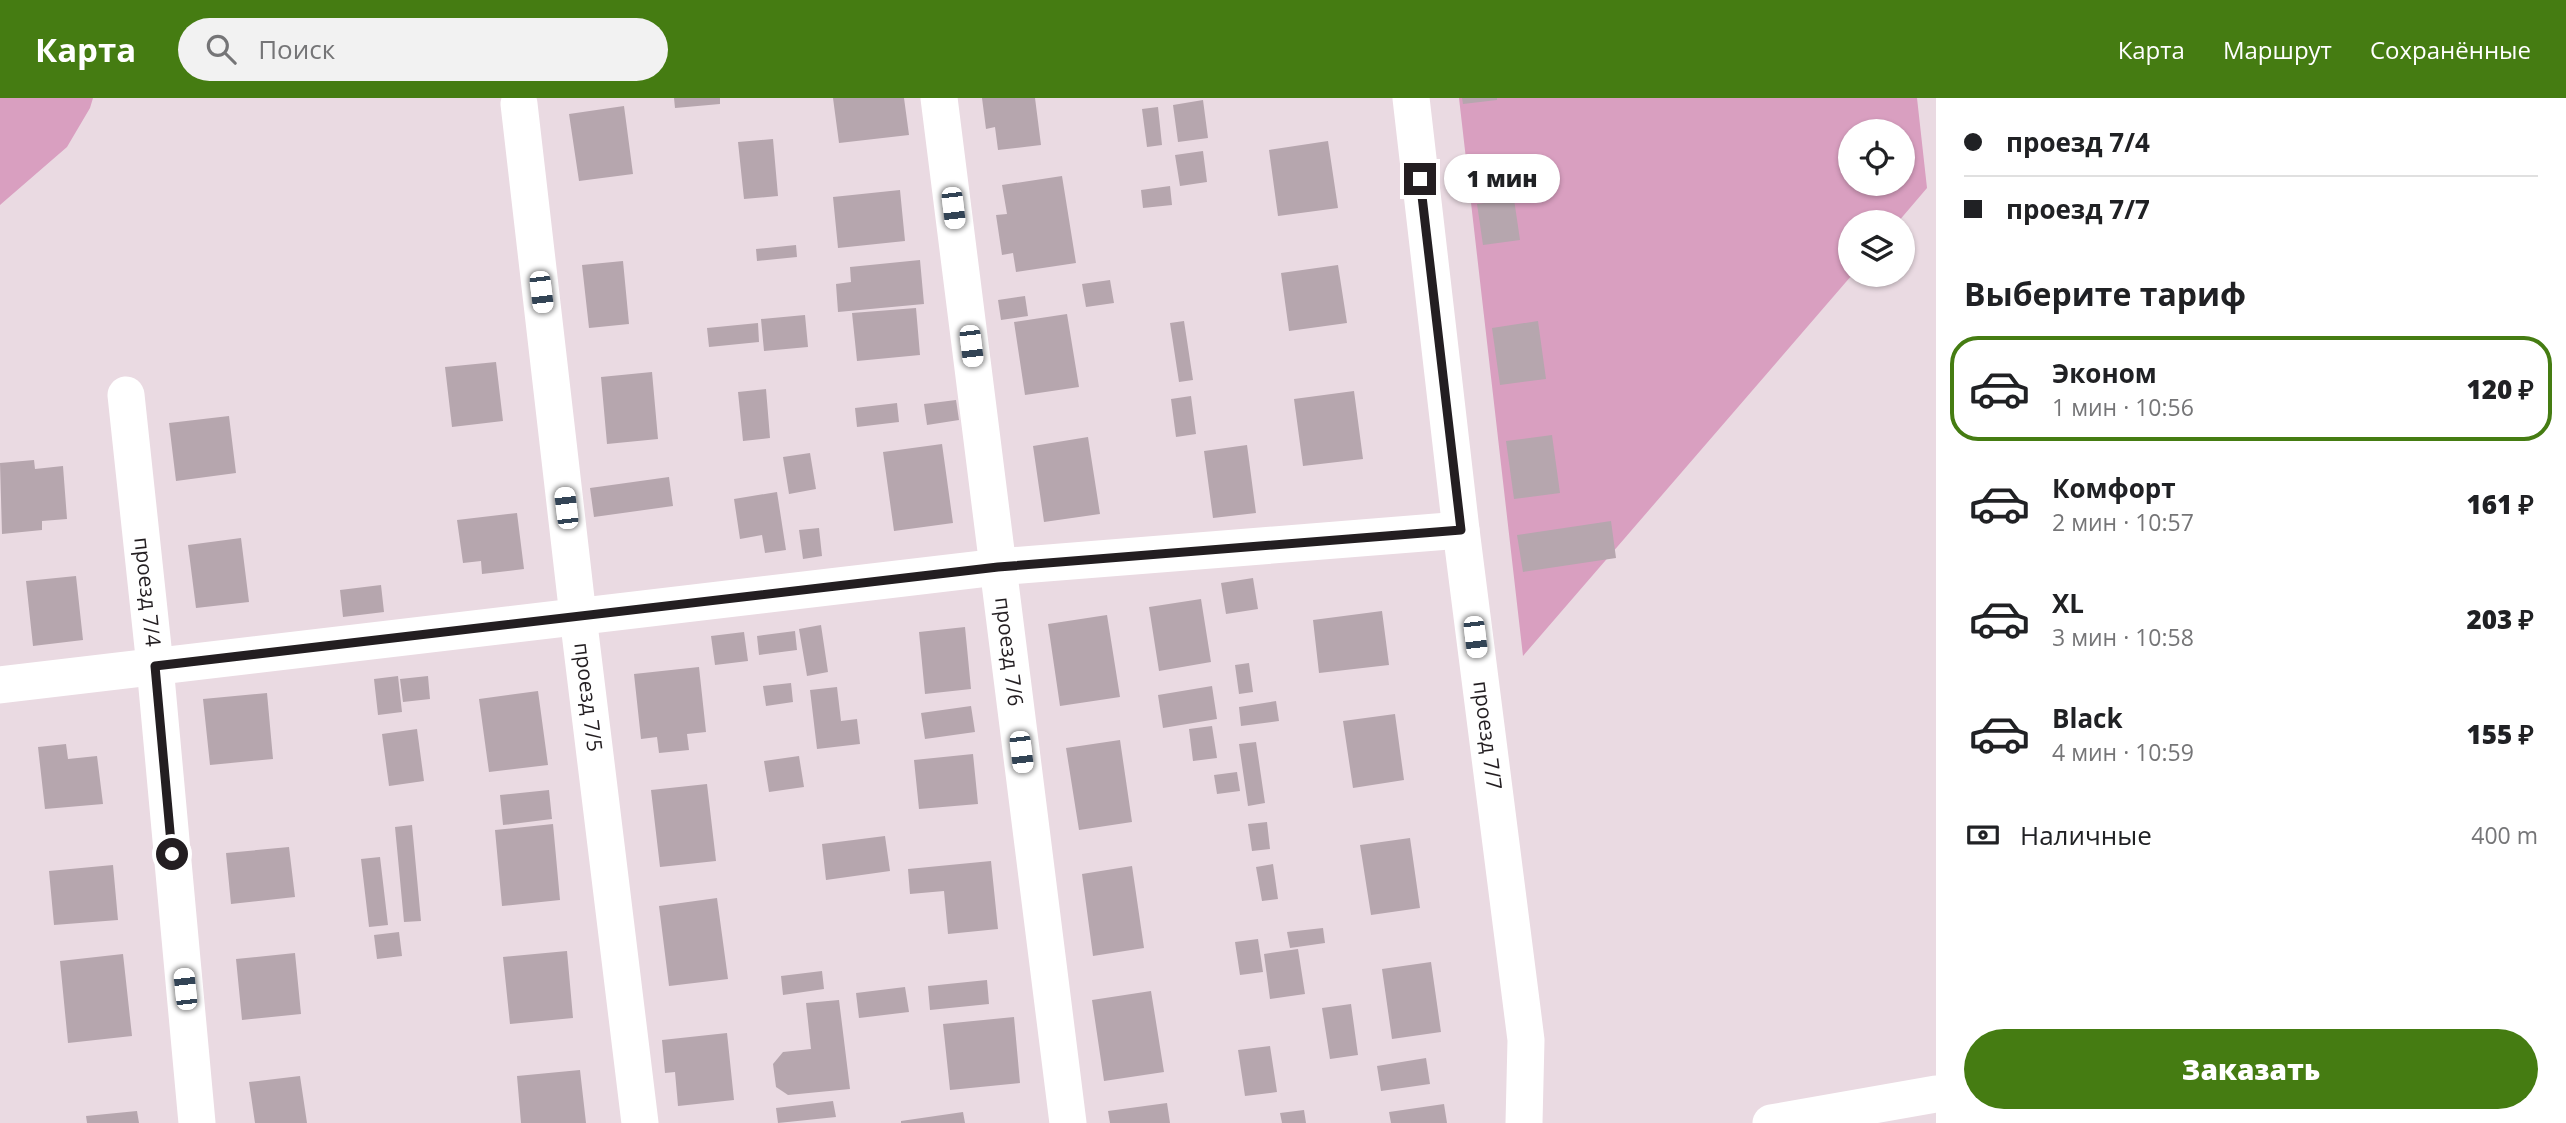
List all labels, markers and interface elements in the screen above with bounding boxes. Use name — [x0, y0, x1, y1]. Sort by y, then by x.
search box — [178, 18, 668, 81]
text: Карта — [35, 27, 136, 72]
icon: search — [202, 30, 240, 68]
text: Поиск — [258, 31, 335, 67]
text: Карта — [2118, 33, 2185, 66]
text: Маршрут — [2223, 33, 2332, 66]
text: Сохранённые — [2370, 33, 2531, 66]
map controls — [1838, 119, 1915, 287]
button: locate — [1838, 119, 1915, 196]
text: проезд 7/4 — [2006, 124, 2150, 160]
callout: 1 мин — [1444, 154, 1560, 204]
text: 1 мин — [1467, 162, 1537, 194]
route end — [1404, 163, 1436, 195]
car — [941, 186, 966, 230]
text: проезд 7/7 — [2006, 191, 2150, 227]
button: layers — [1838, 210, 1915, 287]
car — [529, 270, 554, 314]
text: Выберите тариф — [1964, 272, 2246, 315]
car — [959, 324, 984, 368]
text: Эконом — [2052, 355, 2157, 391]
icon: car — [1968, 357, 2031, 420]
text: 120 ₽ — [2466, 371, 2534, 407]
text: 1 мин · 10:56 — [2052, 391, 2194, 423]
text: Комфорт — [2052, 470, 2176, 506]
icon: car — [1968, 472, 2031, 535]
car — [554, 486, 579, 530]
text: 161 ₽ — [2466, 486, 2534, 522]
text: 2 мин · 10:57 — [2052, 506, 2194, 538]
street label: проезд 7/4 — [128, 536, 168, 648]
text: XL — [2052, 585, 2084, 621]
icon: car — [1968, 587, 2031, 650]
street label: проезд 7/6 — [989, 595, 1030, 708]
text: 203 ₽ — [2466, 601, 2534, 637]
car — [1463, 615, 1488, 659]
text: 3 мин · 10:58 — [2052, 621, 2194, 653]
street label: проезд 7/5 — [568, 641, 609, 753]
street label: проезд 7/7 — [1467, 679, 1509, 792]
text: Black — [2052, 700, 2123, 736]
icon: car — [1968, 702, 2031, 765]
text: 155 ₽ — [2466, 716, 2534, 752]
car — [1009, 730, 1034, 774]
text: 4 мин · 10:59 — [2052, 736, 2194, 768]
icon: cash — [1964, 816, 2002, 854]
text: Наличные — [2020, 817, 2152, 853]
text: 400 m — [2471, 819, 2538, 851]
route start — [156, 838, 188, 870]
car — [173, 967, 198, 1011]
button: Заказать — [1964, 1029, 2538, 1109]

